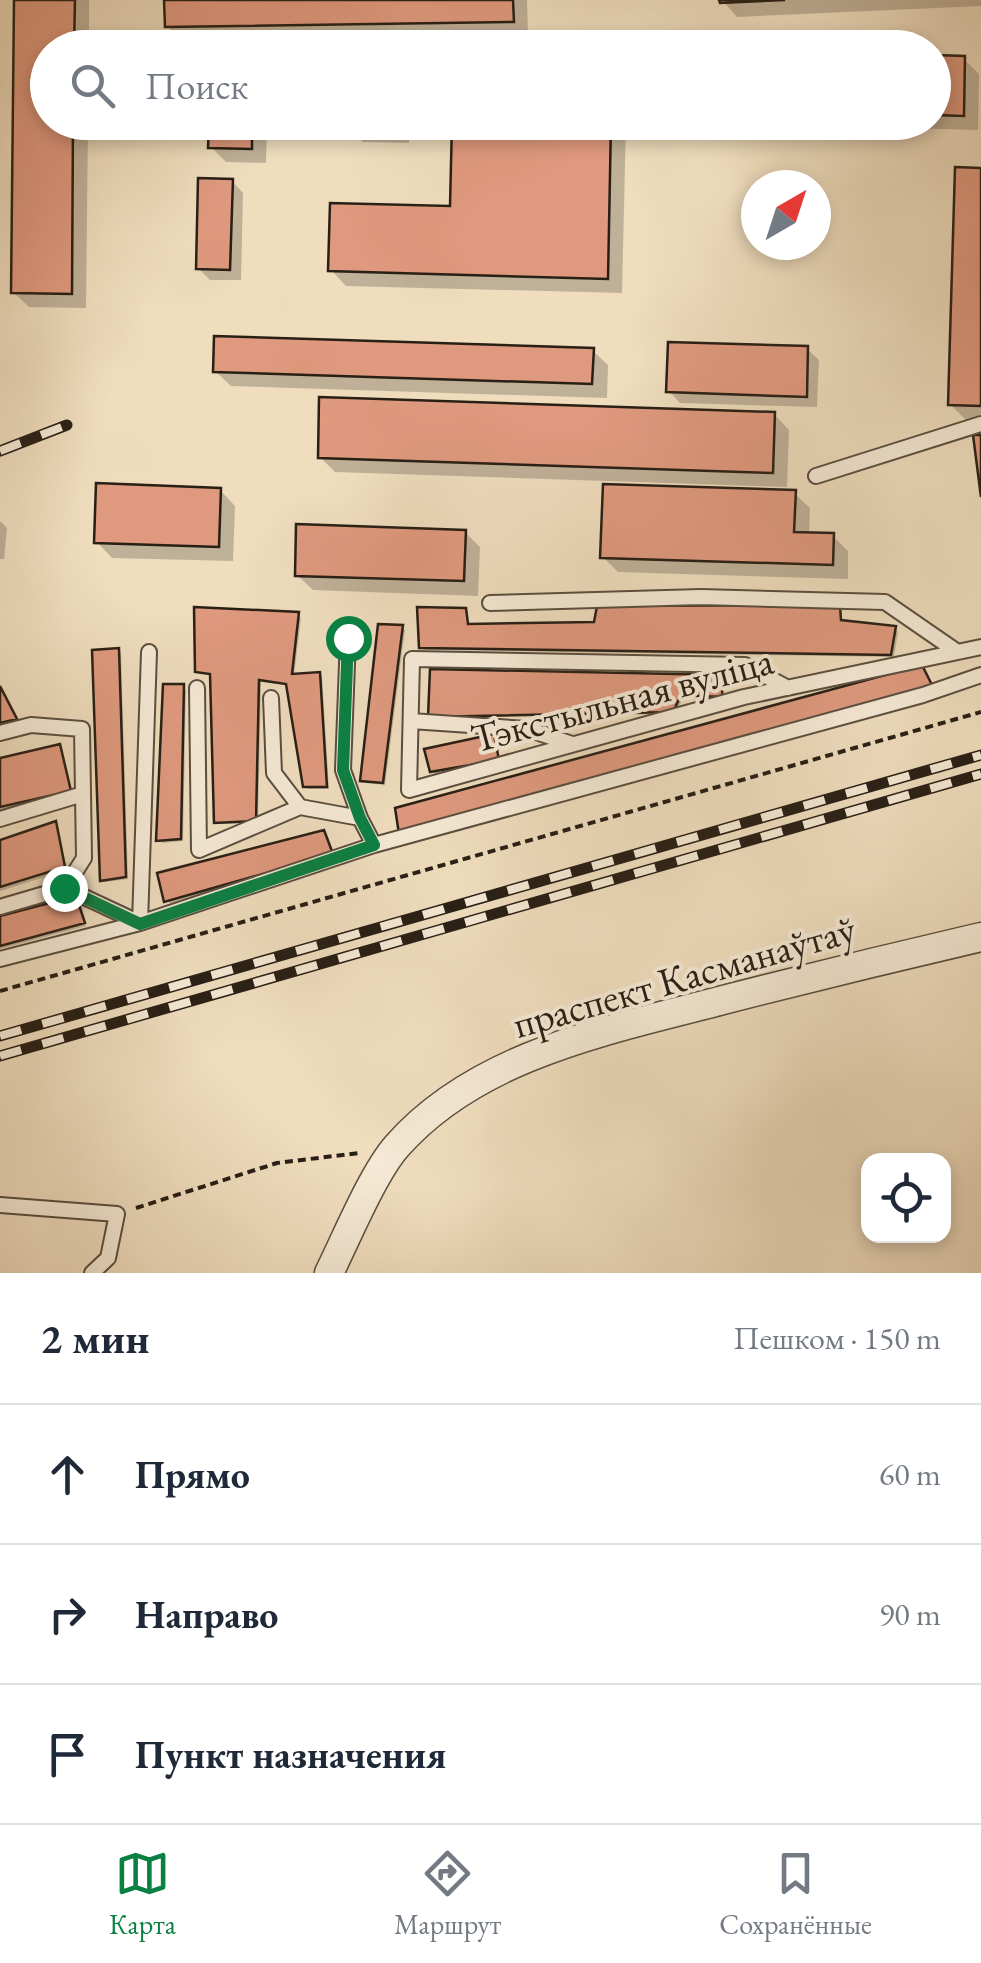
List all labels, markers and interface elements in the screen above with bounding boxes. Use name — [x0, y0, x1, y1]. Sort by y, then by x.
search box — [30, 30, 951, 140]
icon: search — [65, 58, 120, 113]
text: Поиск — [145, 61, 248, 110]
north arrow — [741, 170, 831, 260]
route start — [326, 616, 372, 662]
street label: Тэкстыльная вуліца — [465, 634, 779, 764]
route end — [42, 866, 88, 912]
street label: праспект Касманаўтаў — [507, 902, 862, 1050]
map controls — [861, 1153, 951, 1243]
button: locate — [861, 1153, 951, 1243]
text: 2 мин — [40, 1311, 149, 1366]
text: Пешком · 150 m — [733, 1317, 941, 1359]
icon: ahead — [40, 1447, 95, 1502]
text: Прямо — [135, 1450, 250, 1499]
text: 60 m — [879, 1453, 941, 1495]
icon: right — [40, 1587, 95, 1642]
text: Направо — [135, 1590, 278, 1639]
text: 90 m — [879, 1593, 941, 1635]
icon: arrive — [40, 1727, 95, 1782]
text: Пункт назначения — [135, 1730, 446, 1779]
tab: Карта — [109, 1846, 176, 1942]
tab: Маршрут — [394, 1846, 501, 1942]
tab: Сохранённые — [719, 1846, 872, 1942]

